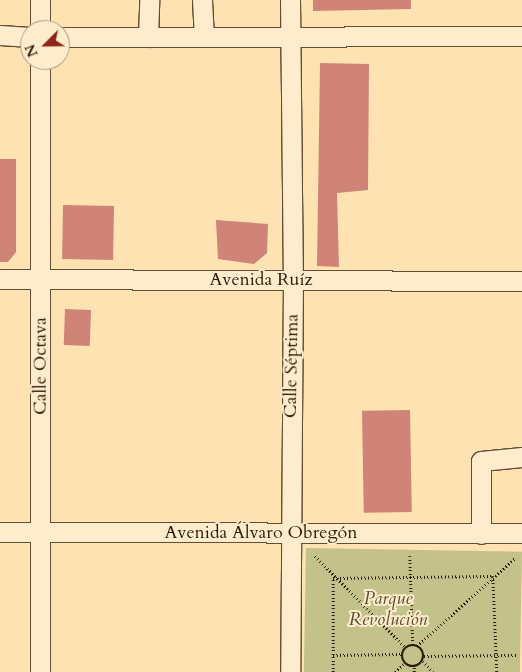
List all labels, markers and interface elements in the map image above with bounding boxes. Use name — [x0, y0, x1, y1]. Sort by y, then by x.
north arrow — [20, 20, 70, 70]
text: N — [21, 41, 43, 60]
street label: Avenida Ruíz — [209, 269, 313, 291]
street label: Calle Séptima — [280, 314, 304, 418]
street label: Calle Octava — [30, 317, 52, 415]
street label: Avenida Álvaro Obregón — [165, 522, 357, 544]
park label: Parque Revolución — [349, 589, 427, 632]

